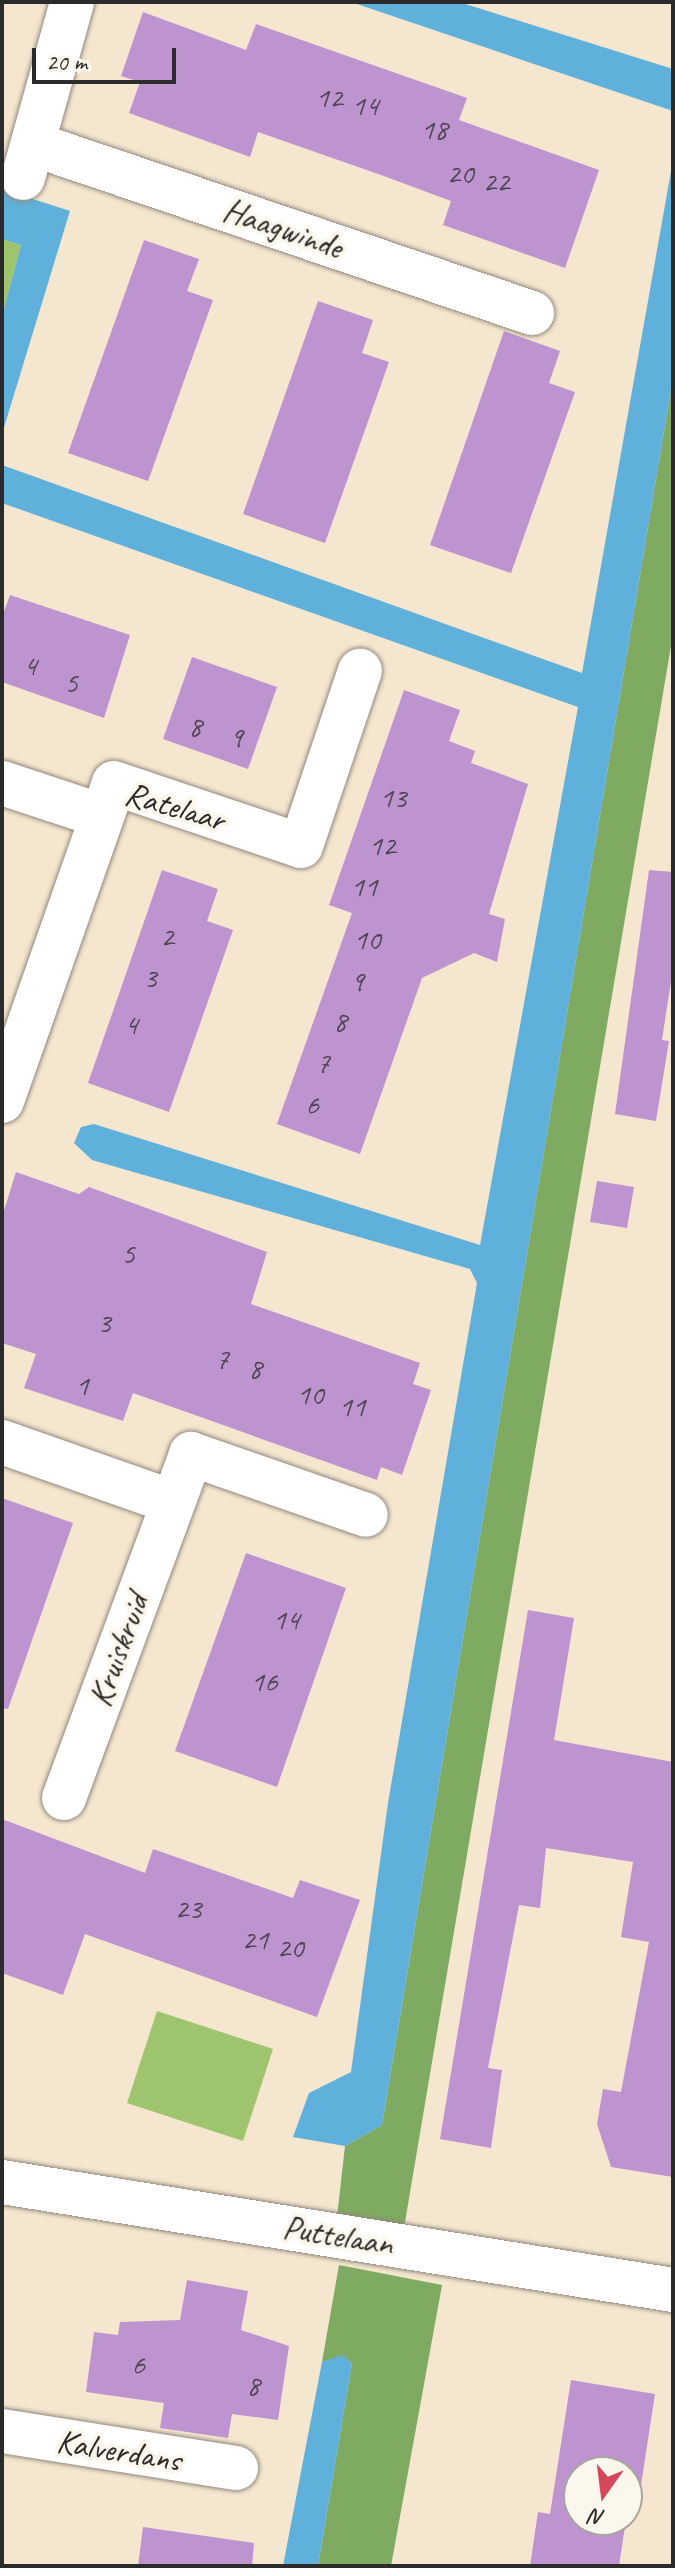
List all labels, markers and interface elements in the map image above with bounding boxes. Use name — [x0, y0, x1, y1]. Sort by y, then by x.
scale bar — [36, 32, 180, 82]
text: 20 m — [46, 47, 87, 77]
house number: 12 — [316, 79, 342, 115]
house number: 14 — [352, 87, 378, 123]
house number: 18 — [421, 111, 447, 147]
house number: 20 — [447, 155, 473, 191]
house number: 22 — [483, 163, 509, 199]
street label: Haagwinde — [218, 189, 348, 267]
house number: 4 — [23, 647, 37, 683]
house number: 5 — [64, 664, 78, 700]
house number: 8 — [188, 708, 202, 744]
house number: 9 — [229, 719, 243, 755]
street label: Ratelaar — [120, 772, 230, 840]
house number: 13 — [380, 779, 406, 815]
house number: 12 — [369, 827, 395, 863]
house number: 11 — [351, 868, 377, 904]
house number: 2 — [160, 918, 174, 954]
house number: 10 — [354, 921, 380, 957]
house number: 3 — [143, 959, 157, 995]
house number: 9 — [350, 963, 364, 999]
house number: 8 — [333, 1003, 347, 1039]
house number: 4 — [124, 1006, 138, 1042]
house number: 7 — [316, 1044, 330, 1080]
house number: 6 — [305, 1086, 319, 1122]
house number: 5 — [121, 1235, 135, 1271]
house number: 3 — [97, 1304, 111, 1340]
house number: 7 — [215, 1340, 229, 1376]
house number: 8 — [248, 1350, 262, 1386]
house number: 1 — [75, 1367, 89, 1403]
house number: 10 — [297, 1376, 323, 1412]
house number: 11 — [339, 1388, 365, 1424]
street label: Kruiskruid — [79, 1588, 157, 1712]
house number: 14 — [273, 1601, 299, 1637]
house number: 16 — [251, 1663, 277, 1699]
house number: 23 — [175, 1890, 201, 1926]
house number: 21 — [242, 1921, 268, 1957]
house number: 20 — [277, 1929, 303, 1965]
street label: Puttelaan — [280, 2206, 396, 2264]
house number: 6 — [131, 2346, 145, 2382]
house number: 8 — [246, 2367, 260, 2403]
street label: Kalverdans — [54, 2420, 184, 2480]
north arrow — [563, 2456, 643, 2536]
text: N — [588, 2502, 608, 2533]

